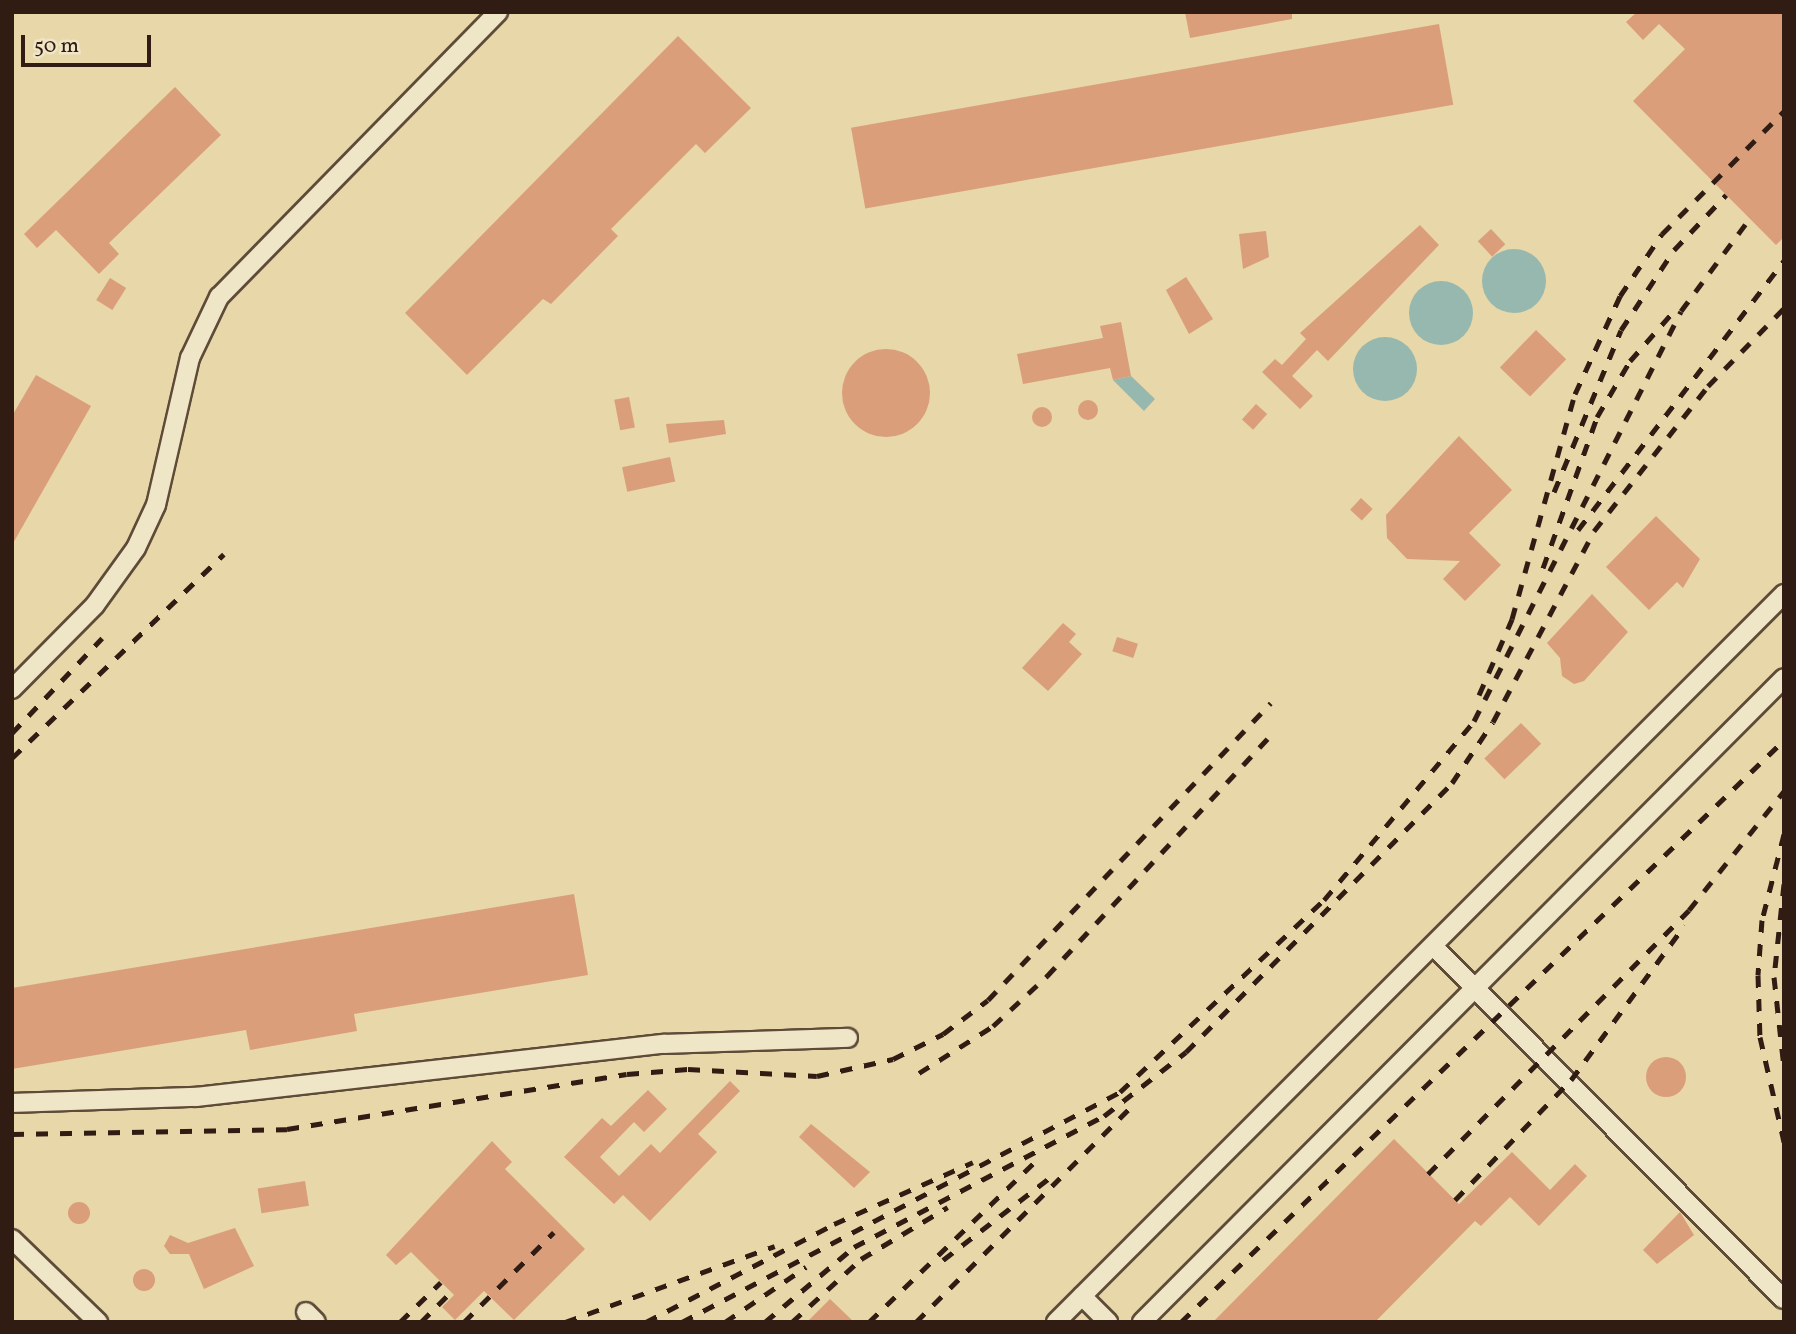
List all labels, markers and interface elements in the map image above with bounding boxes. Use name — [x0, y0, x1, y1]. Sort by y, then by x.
scale bar — [24, 21, 154, 65]
text: 50 m — [34, 32, 79, 61]

